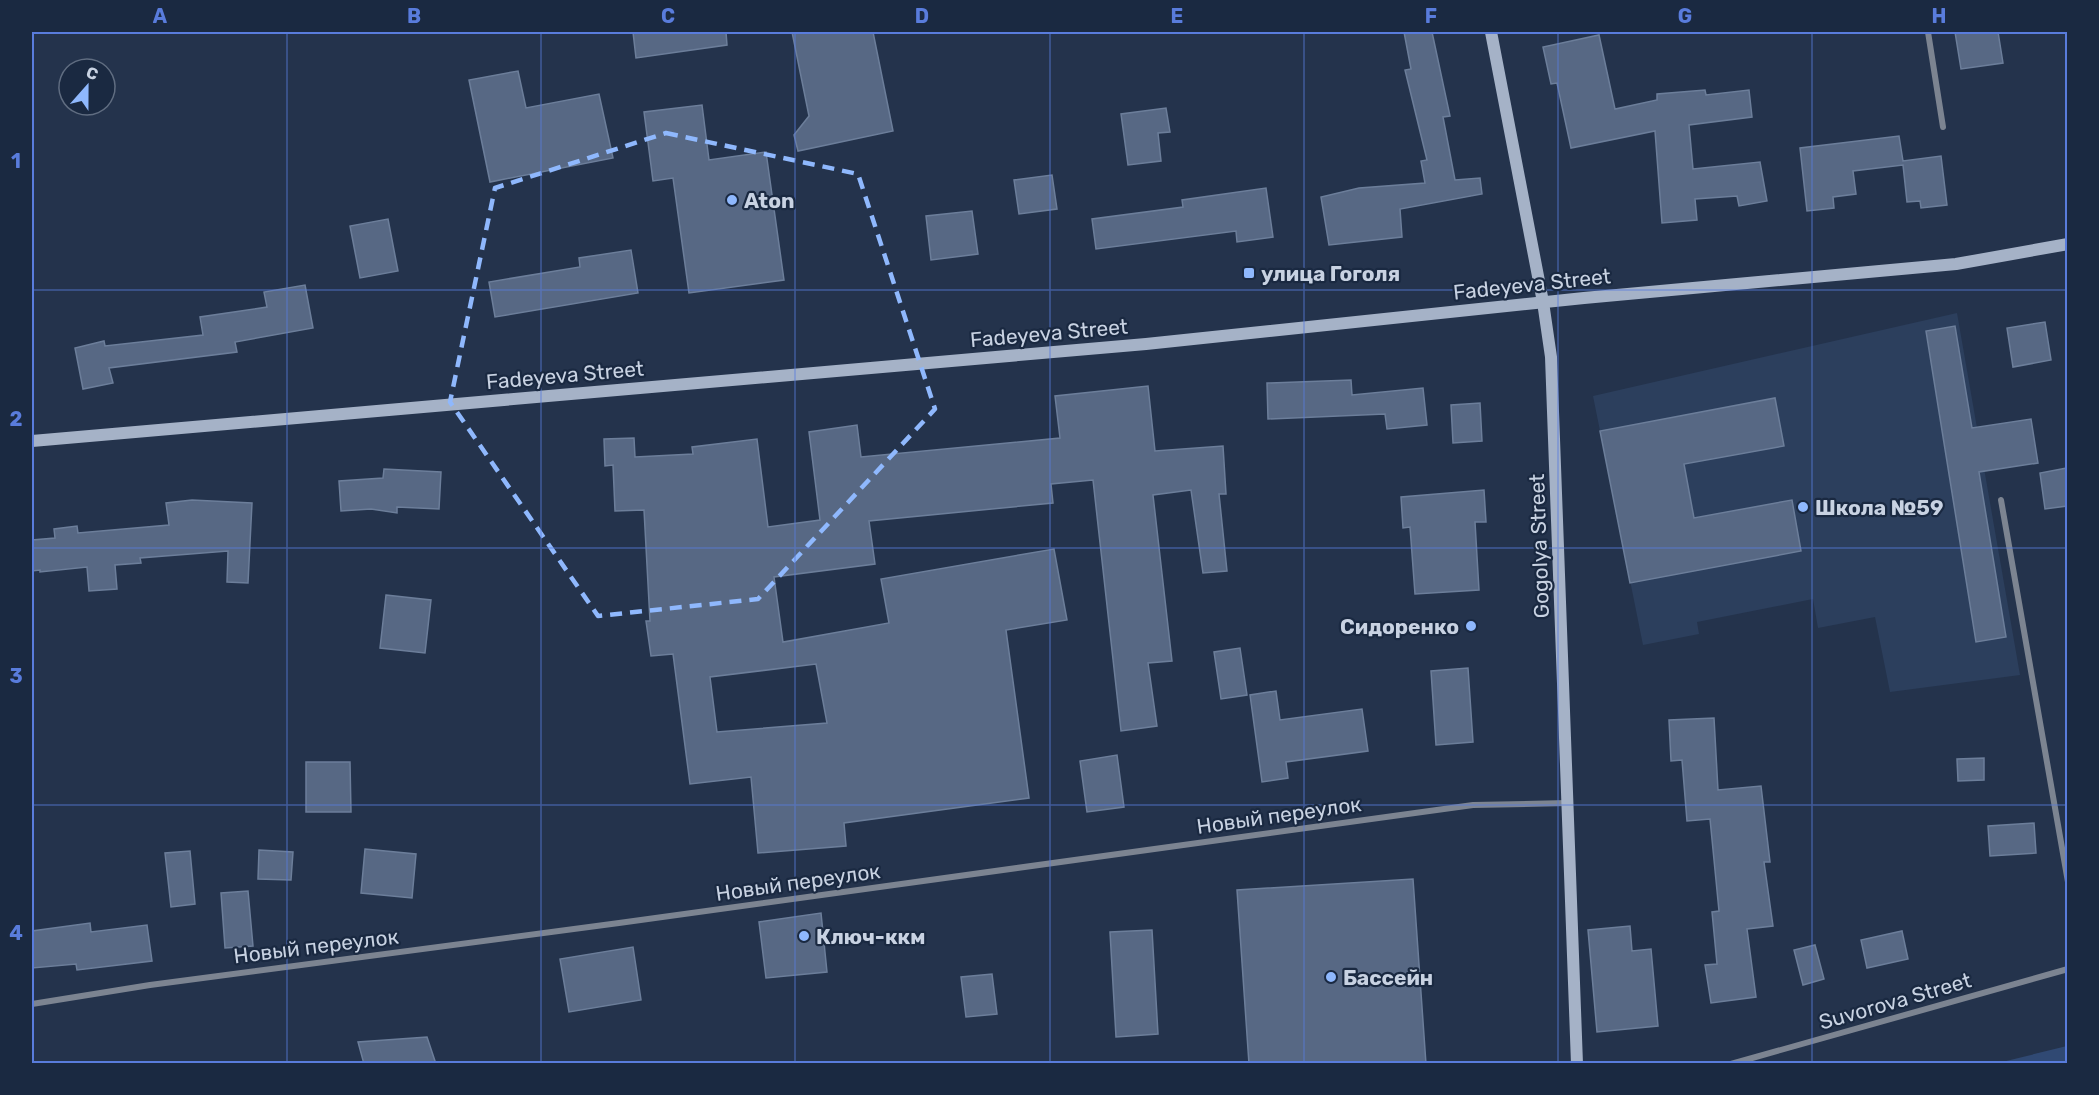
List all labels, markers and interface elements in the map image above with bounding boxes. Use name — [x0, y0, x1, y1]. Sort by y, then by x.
text: A — [153, 4, 168, 28]
text: B — [407, 4, 421, 28]
text: C — [661, 4, 675, 28]
text: D — [915, 4, 929, 28]
text: E — [1171, 4, 1183, 28]
text: F — [1425, 4, 1437, 28]
text: G — [1678, 4, 1692, 28]
text: H — [1932, 4, 1946, 28]
north arrow — [57, 57, 117, 117]
text: С — [84, 63, 101, 84]
text: 1 — [11, 149, 21, 173]
place label: Aton — [744, 188, 794, 213]
marker: Aton — [725, 193, 739, 207]
place label: улица Гоголя — [1261, 261, 1400, 286]
street label: Fadeyeva Street — [1452, 263, 1612, 305]
marker: улица Гоголя — [1242, 266, 1256, 280]
street label: Fadeyeva Street — [969, 314, 1129, 352]
street label: Fadeyeva Street — [485, 356, 645, 394]
text: 2 — [10, 407, 23, 431]
street label: Gogolya Street — [1524, 473, 1554, 619]
place label: Школа №59 — [1815, 495, 1943, 520]
marker: Школа №59 — [1796, 500, 1810, 514]
place label: Сидоренко — [1340, 614, 1459, 639]
marker: Сидоренко — [1464, 619, 1478, 633]
text: 3 — [9, 664, 23, 688]
street label: Новый переулок — [1195, 791, 1363, 839]
street label: Новый переулок — [714, 858, 882, 906]
text: 4 — [9, 921, 23, 945]
street label: Новый переулок — [232, 923, 400, 969]
place label: Ключ-ккм — [816, 924, 926, 949]
marker: Ключ-ккм — [797, 929, 811, 943]
place label: Бассейн — [1343, 965, 1433, 990]
street label: Suvorova Street — [1816, 967, 1974, 1035]
marker: Бассейн — [1324, 970, 1338, 984]

